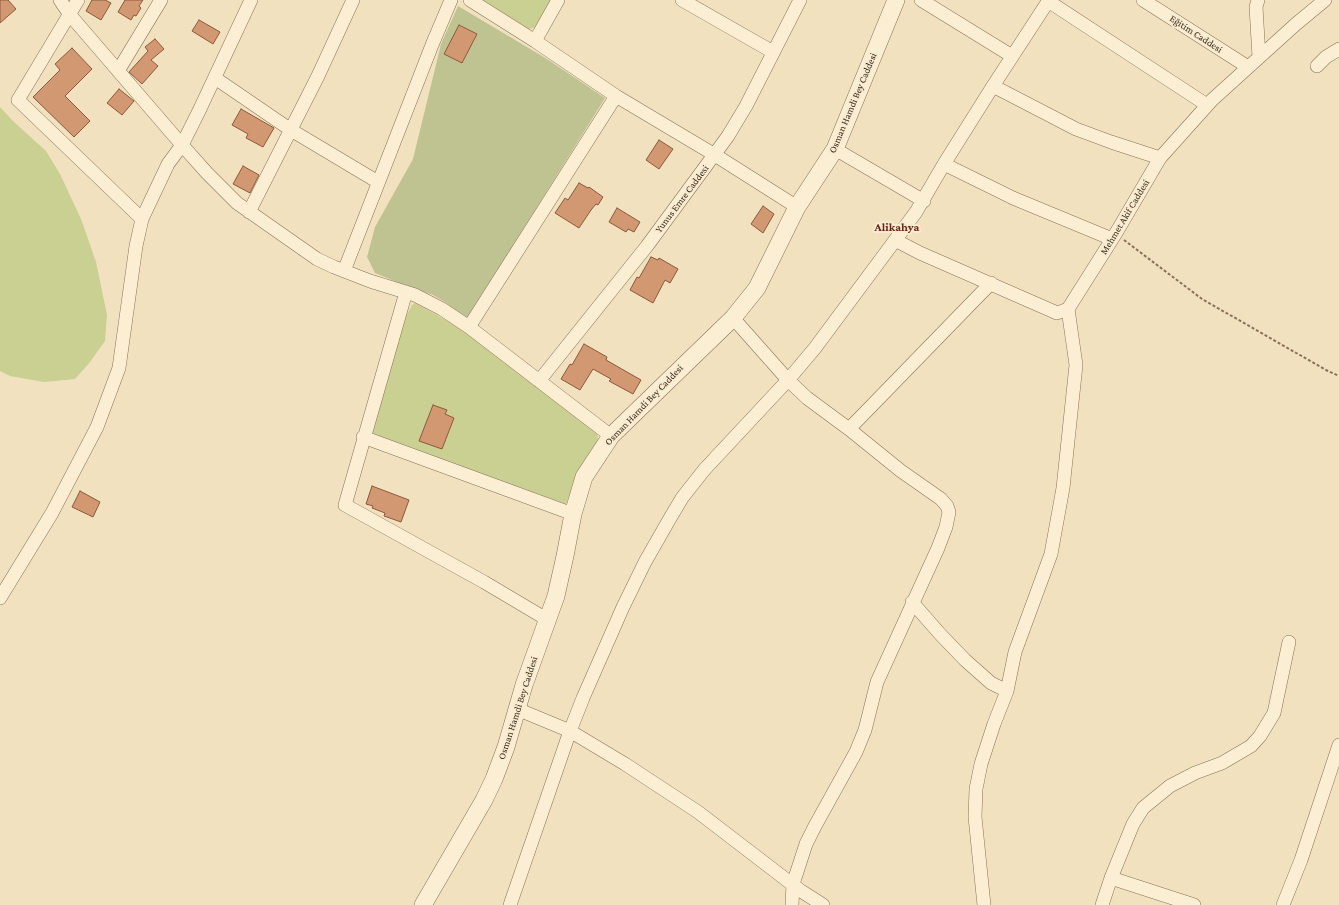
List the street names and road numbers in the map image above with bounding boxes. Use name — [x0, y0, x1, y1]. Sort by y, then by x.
street label: Eğitim Caddesi — [1167, 12, 1225, 56]
street label: Osman Hamdi Bey Caddesi — [826, 51, 880, 155]
street label: Yunus Emre Caddesi — [653, 163, 711, 235]
street label: Mehmet Akif Caddesi — [1098, 177, 1152, 257]
street label: Osman Hamdi Bey Caddesi — [602, 362, 686, 448]
street label: Osman Hamdi Bey Caddesi — [496, 655, 540, 761]

